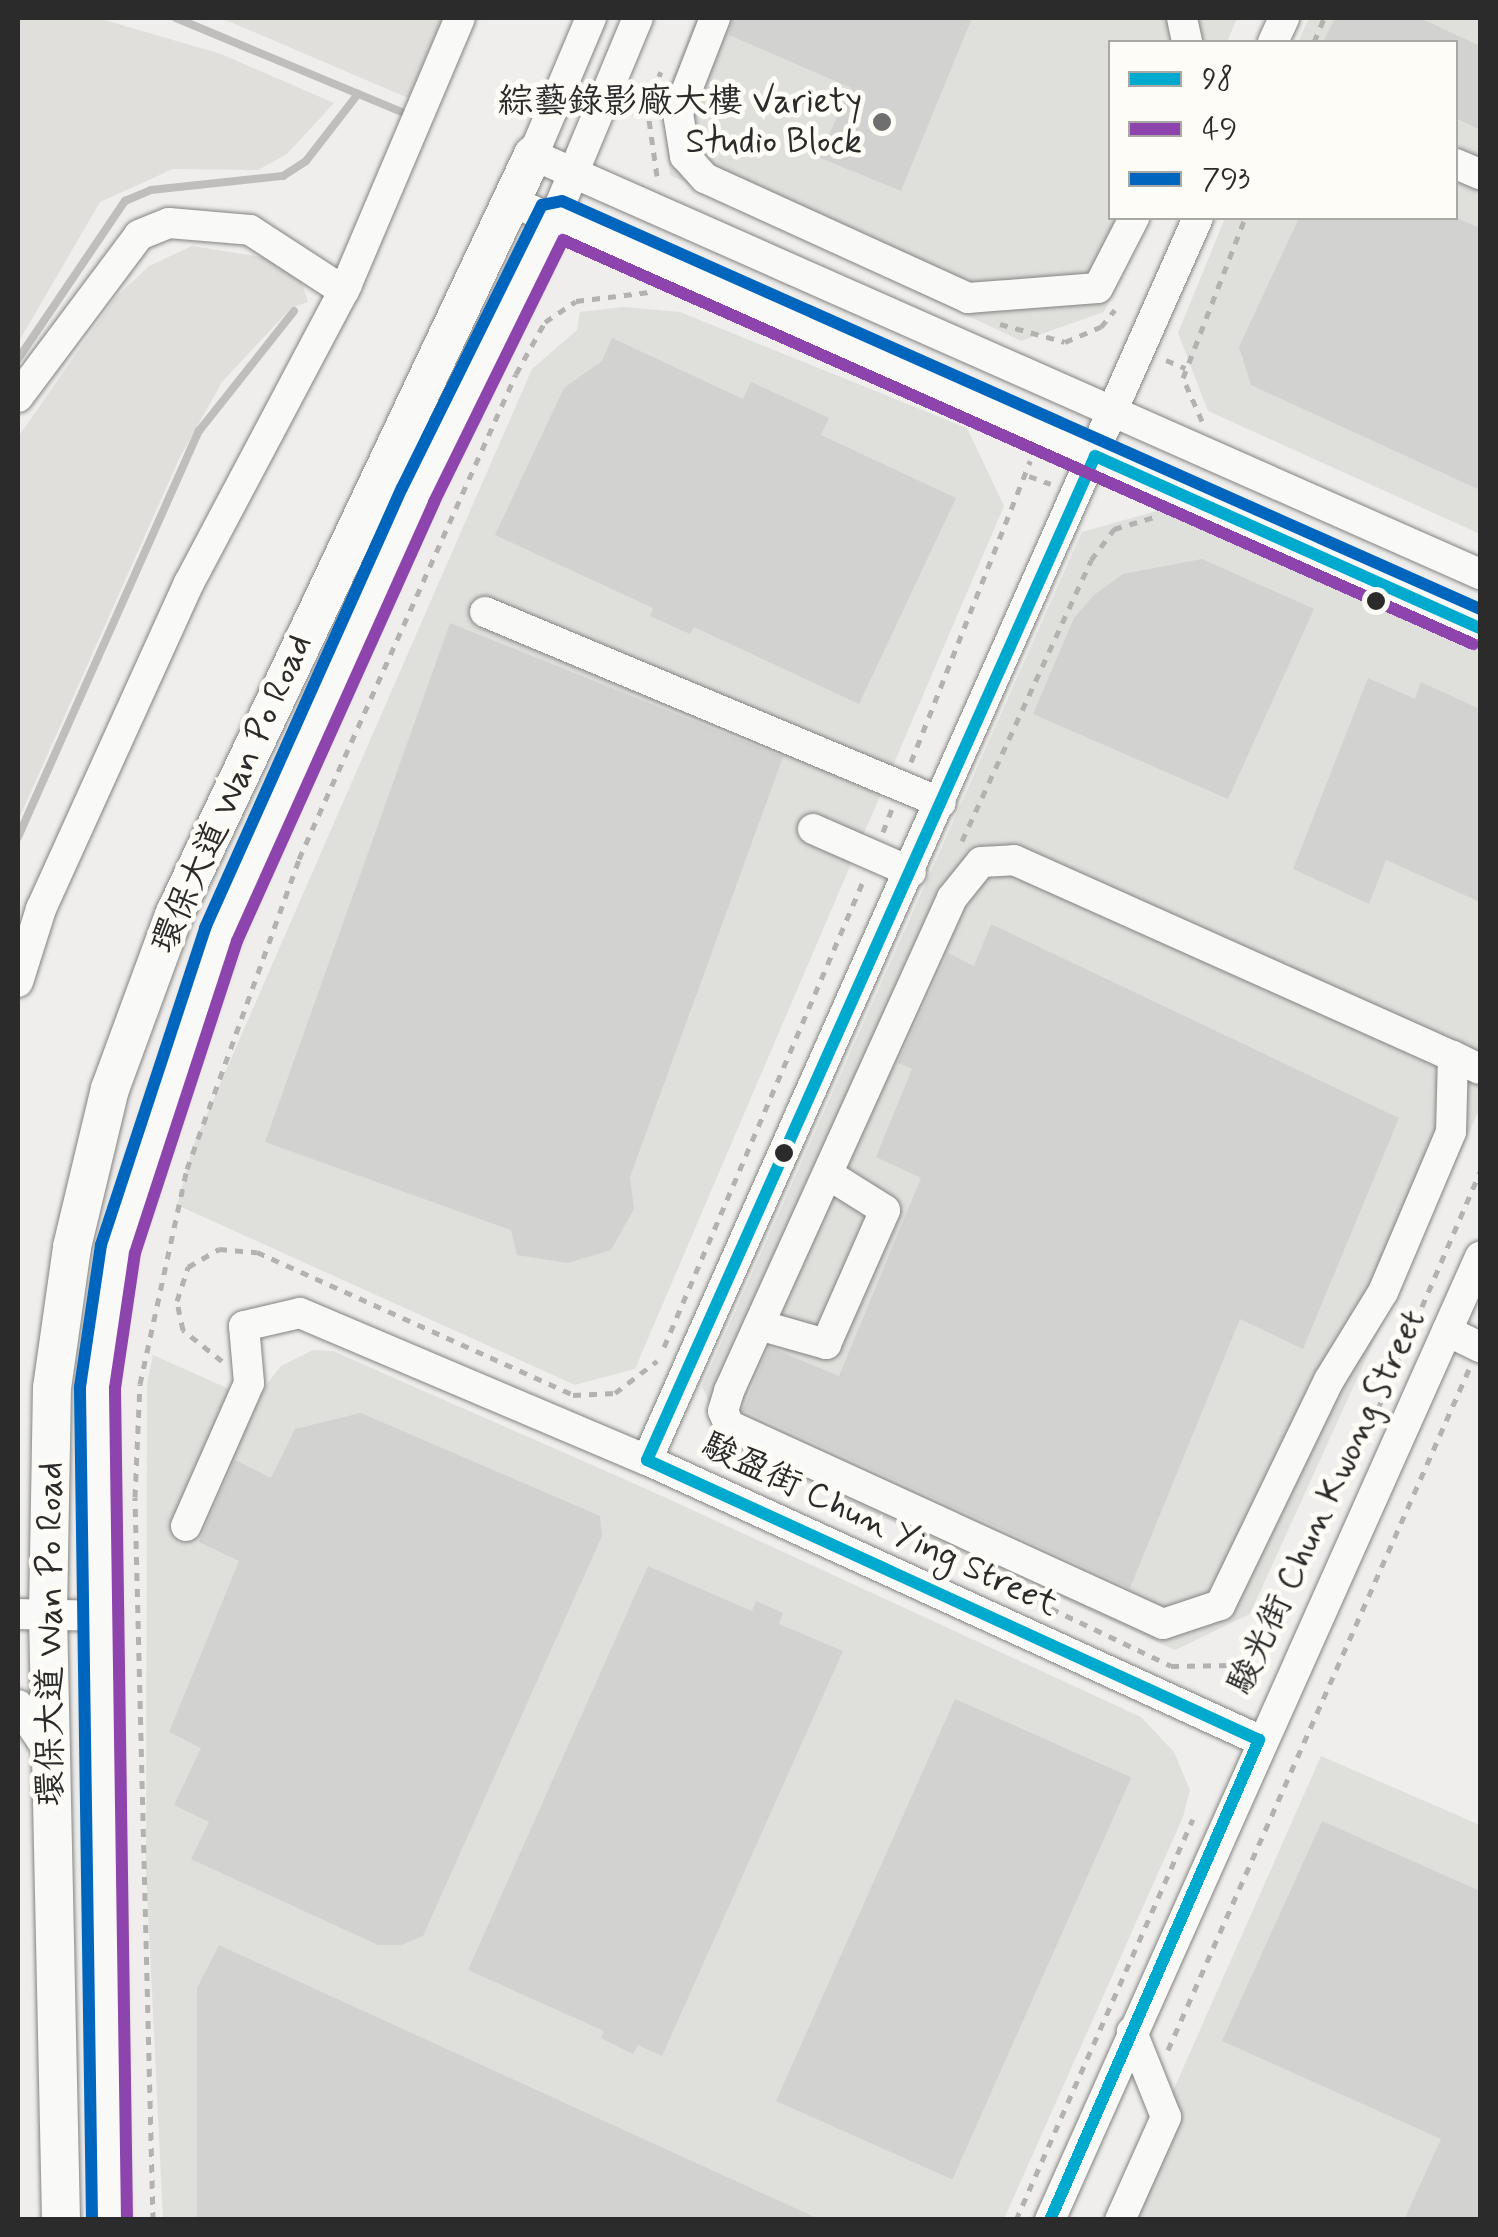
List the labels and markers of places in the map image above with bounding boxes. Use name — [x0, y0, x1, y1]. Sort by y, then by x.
place label: 綜藝錄影廠大樓 Variety Studio Block — [498, 81, 862, 163]
marker: 綜藝錄影廠大樓 Variety Studio Block — [871, 111, 893, 133]
unlabelled marker — [1366, 591, 1386, 611]
unlabelled marker — [774, 1143, 794, 1163]

